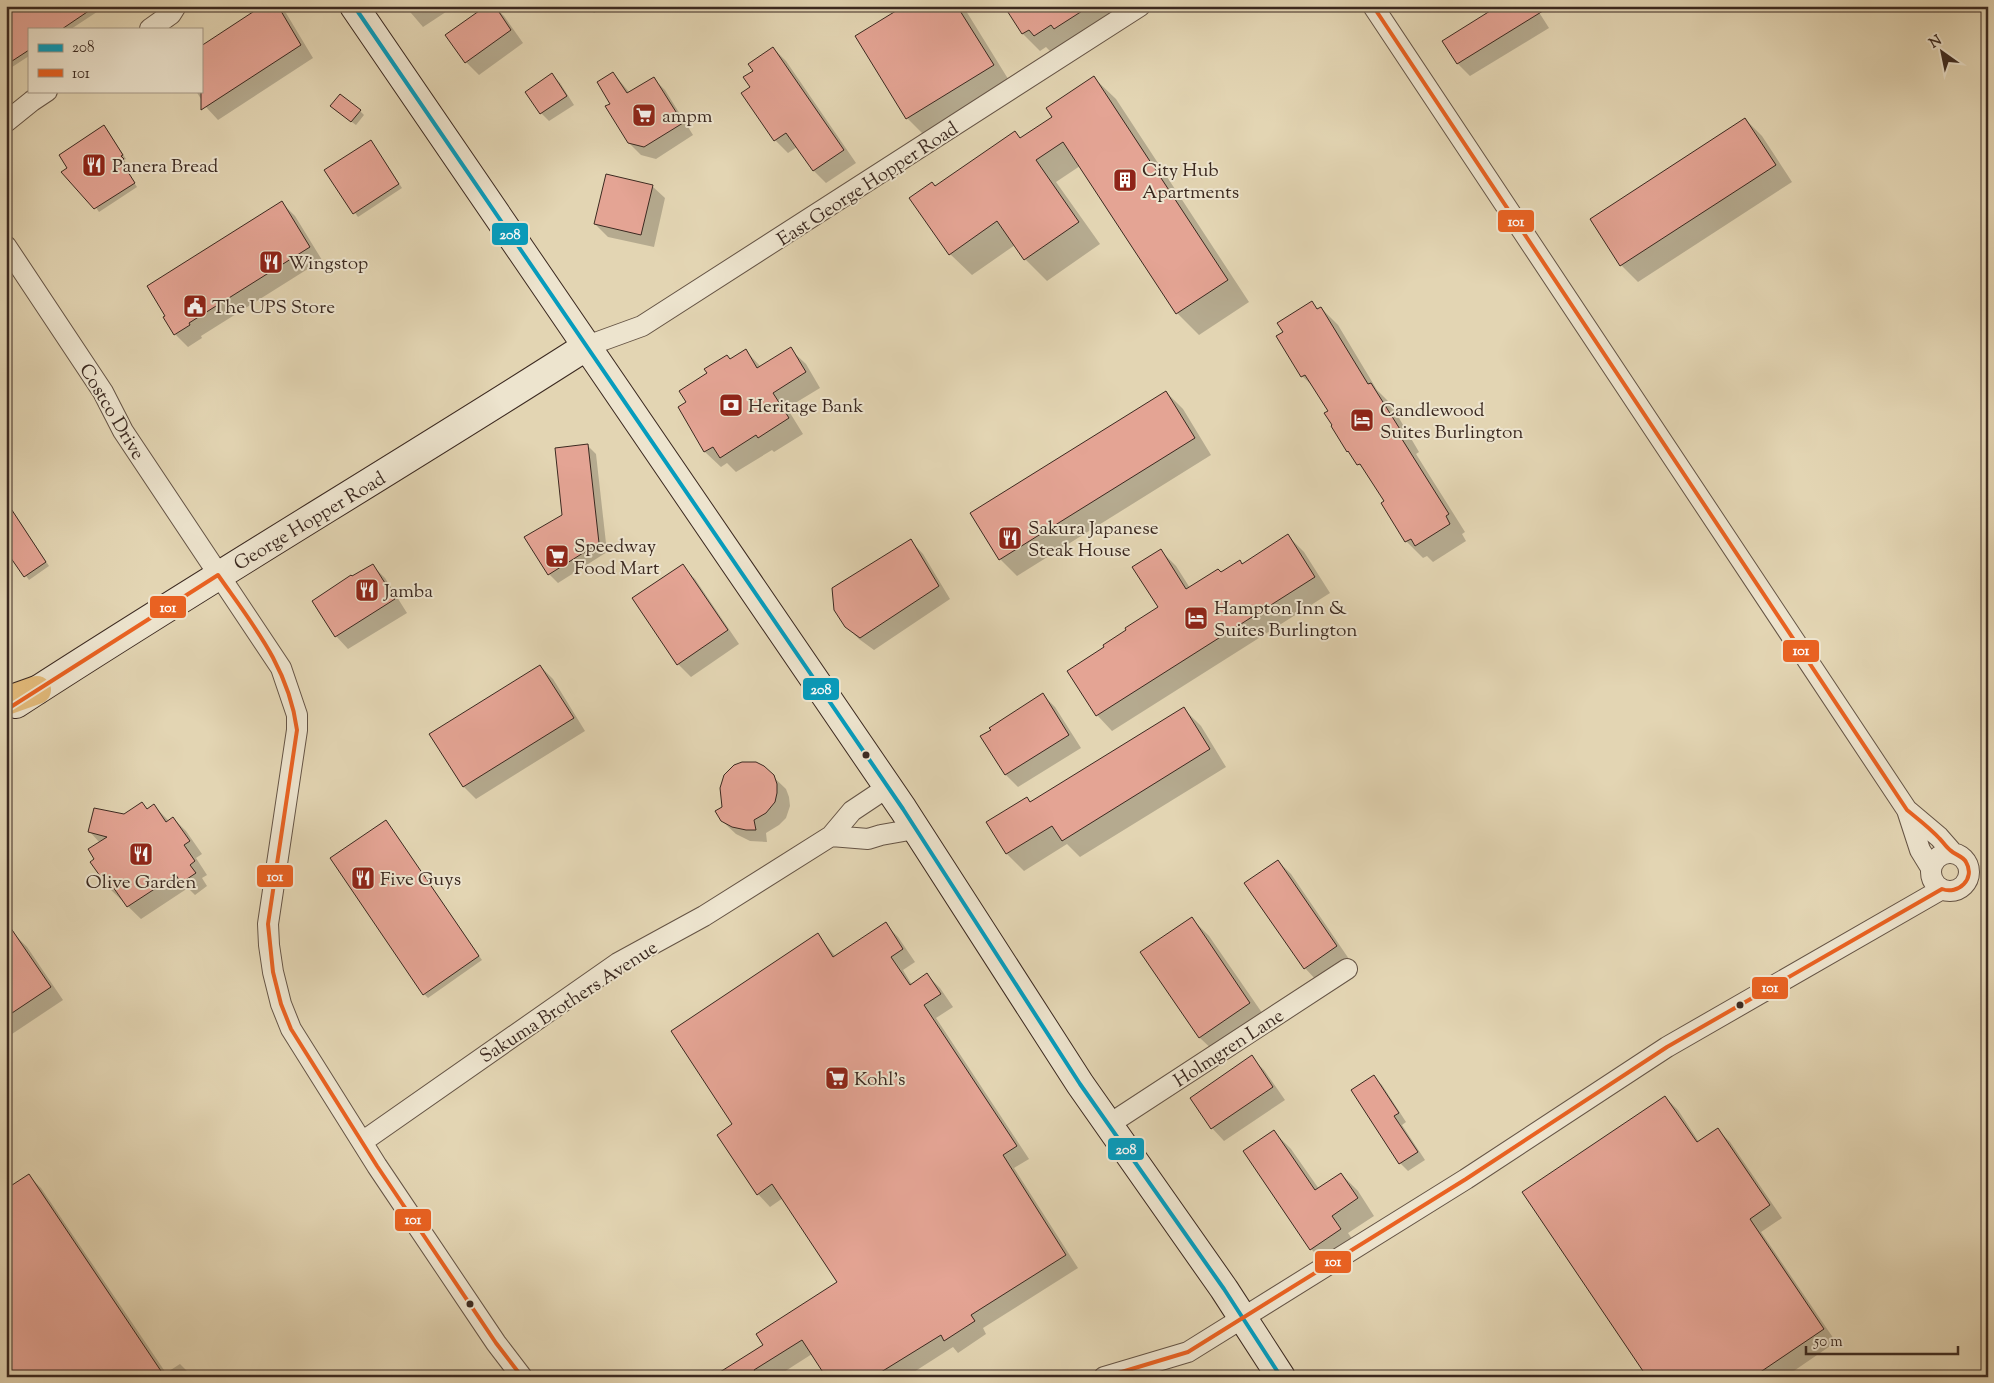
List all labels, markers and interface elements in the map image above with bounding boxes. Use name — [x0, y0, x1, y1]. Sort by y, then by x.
legend — [28, 28, 202, 92]
north arrow — [1916, 28, 1966, 78]
text: N — [1926, 31, 1946, 54]
text: 208 — [72, 38, 94, 59]
text: 101 — [72, 64, 90, 85]
supermarket icon: ampm — [631, 102, 657, 128]
place label: ampm — [662, 104, 713, 131]
street label: East George Hopper Road — [772, 116, 964, 254]
restaurant icon: Panera Bread — [81, 152, 107, 178]
place label: Panera Bread — [112, 154, 218, 181]
place label: City Hub Apartments — [1142, 158, 1239, 207]
building icon: City Hub Apartments — [1112, 167, 1138, 193]
line badge: 101 — [1497, 209, 1535, 233]
text: 101 — [1508, 213, 1525, 233]
line badge: 208 — [491, 222, 529, 246]
text: 208 — [500, 226, 520, 246]
restaurant icon: Wingstop — [258, 249, 284, 275]
place label: Wingstop — [288, 251, 368, 278]
public building icon: The UPS Store — [182, 293, 208, 319]
place label: The UPS Store — [212, 295, 335, 322]
street label: Costco Drive — [72, 359, 150, 466]
bank icon: Heritage Bank — [718, 392, 744, 418]
place label: Heritage Bank — [748, 394, 864, 421]
place label: Candlewood Suites Burlington — [1380, 398, 1524, 447]
hotel icon: Candlewood Suites Burlington — [1349, 407, 1375, 433]
street label: George Hopper Road — [229, 466, 392, 578]
place label: Sakura Japanese Steak House — [1028, 516, 1159, 565]
restaurant icon: Sakura Japanese Steak House — [997, 525, 1023, 551]
place label: Speedway Food Mart — [574, 534, 660, 583]
supermarket icon: Speedway Food Mart — [544, 543, 570, 569]
restaurant icon: Jamba — [354, 577, 380, 603]
place label: Jamba — [383, 579, 433, 606]
line badge: 101 — [149, 595, 187, 619]
place label: Hampton Inn & Suites Burlington — [1214, 596, 1358, 645]
text: 101 — [160, 599, 177, 619]
hotel icon: Hampton Inn & Suites Burlington — [1183, 605, 1209, 631]
line badge: 101 — [1782, 639, 1820, 663]
text: 101 — [1793, 642, 1810, 662]
line badge: 208 — [802, 677, 840, 701]
text: 208 — [811, 681, 831, 701]
unlabelled marker — [861, 750, 871, 760]
restaurant icon: Olive Garden — [128, 841, 154, 867]
line badge: 101 — [256, 864, 294, 888]
restaurant icon: Five Guys — [350, 865, 376, 891]
place label: Five Guys — [380, 867, 461, 894]
text: 101 — [267, 868, 284, 888]
place label: Olive Garden — [86, 870, 196, 897]
street label: Sakuma Brothers Avenue — [475, 935, 664, 1071]
line badge: 101 — [1751, 976, 1789, 1000]
text: 101 — [1762, 979, 1779, 999]
unlabelled marker — [1735, 1000, 1745, 1010]
street label: Holmgren Lane — [1169, 1003, 1290, 1095]
supermarket icon: Kohl's — [824, 1065, 850, 1091]
place label: Kohl's — [854, 1067, 905, 1094]
line badge: 208 — [1107, 1137, 1145, 1161]
text: 208 — [1116, 1141, 1136, 1161]
line badge: 101 — [394, 1208, 432, 1232]
text: 101 — [405, 1211, 422, 1231]
line badge: 101 — [1314, 1250, 1352, 1274]
text: 101 — [1325, 1253, 1342, 1273]
unlabelled marker — [465, 1299, 475, 1309]
scale bar — [1806, 1323, 1959, 1355]
text: 50 m — [1813, 1332, 1843, 1353]

